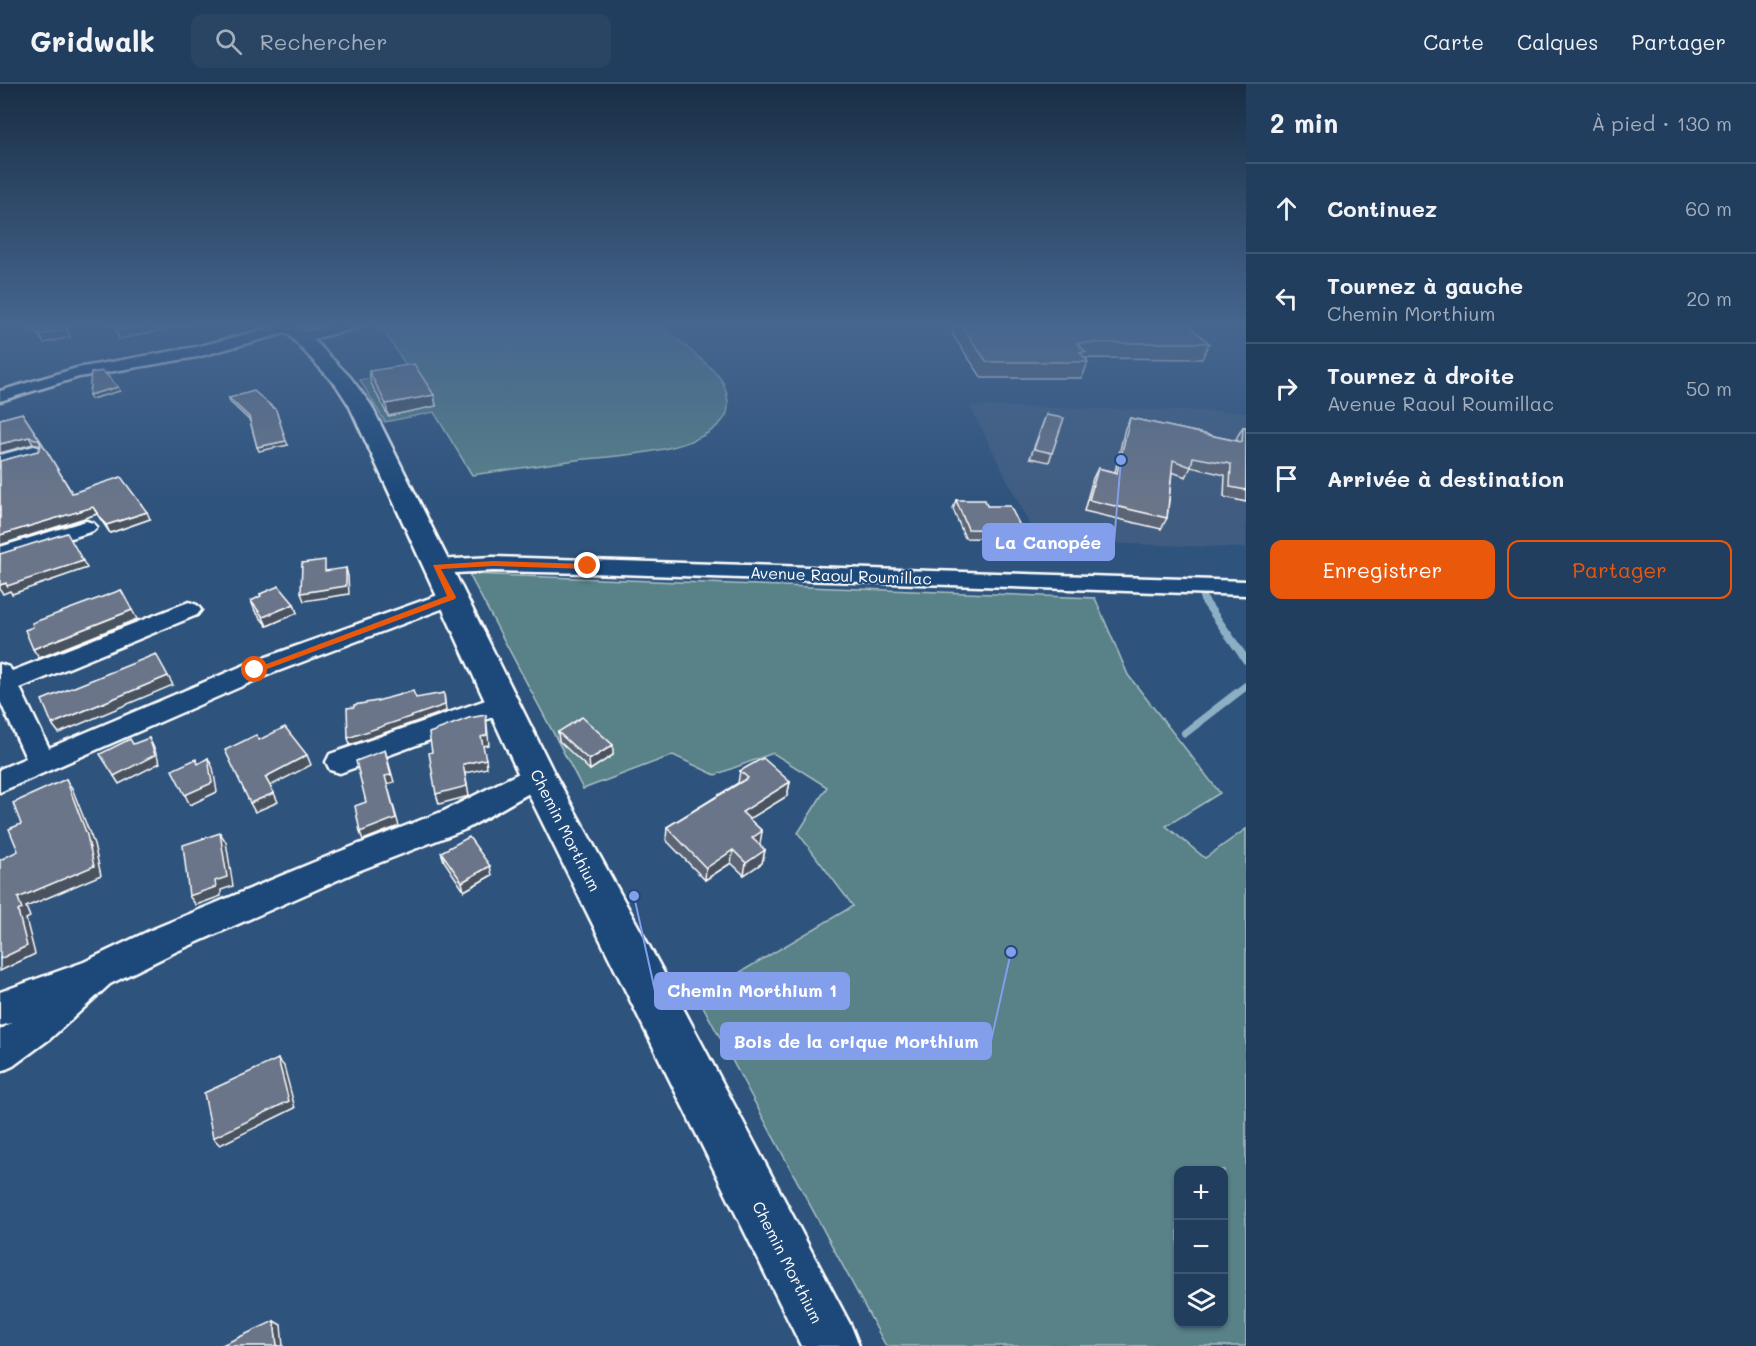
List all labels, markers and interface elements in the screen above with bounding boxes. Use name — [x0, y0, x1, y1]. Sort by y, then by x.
search box — [191, 14, 611, 68]
text: Gridwalk — [30, 23, 155, 59]
icon: search — [212, 25, 245, 58]
text: Rechercher — [260, 27, 387, 56]
text: Carte — [1423, 28, 1484, 55]
text: Calques — [1517, 28, 1599, 55]
text: Partager — [1632, 28, 1726, 55]
text: 2 min — [1270, 106, 1338, 140]
text: À pied · 130 m — [1591, 110, 1732, 136]
icon: ahead — [1270, 192, 1303, 225]
text: Continuez — [1327, 194, 1437, 223]
text: 60 m — [1685, 195, 1732, 221]
text: Tournez à gauche — [1327, 271, 1523, 300]
icon: left — [1270, 282, 1303, 315]
text: 20 m — [1686, 285, 1732, 311]
text: Chemin Morthium — [1327, 300, 1495, 326]
text: Tournez à droite — [1327, 361, 1514, 390]
icon: right — [1270, 372, 1303, 405]
text: 50 m — [1686, 375, 1732, 401]
text: Avenue Raoul Roumillac — [1327, 390, 1554, 416]
icon: arrive — [1270, 462, 1303, 495]
text: Arrivée à destination — [1327, 464, 1564, 493]
callout: La Canopée — [983, 524, 1114, 560]
text: La Canopée — [995, 530, 1101, 554]
button: Enregistrer — [1270, 540, 1495, 599]
button: Partager — [1507, 540, 1732, 599]
route end — [574, 552, 600, 578]
street label: Avenue Raoul Roumillac — [750, 561, 932, 589]
route start — [241, 656, 267, 682]
street label: Chemin Morthium — [526, 765, 606, 895]
callout: Chemin Morthium 1 — [655, 973, 849, 1009]
text: Chemin Morthium 1 — [667, 978, 837, 1002]
callout: Bois de la crique Morthium — [721, 1023, 991, 1059]
text: Bois de la crique Morthium — [733, 1029, 979, 1053]
map controls — [1174, 1166, 1228, 1328]
button: + — [1174, 1166, 1228, 1220]
street label: Chemin Morthium — [748, 1197, 828, 1327]
button: − — [1174, 1220, 1228, 1274]
button: layers — [1174, 1274, 1228, 1328]

